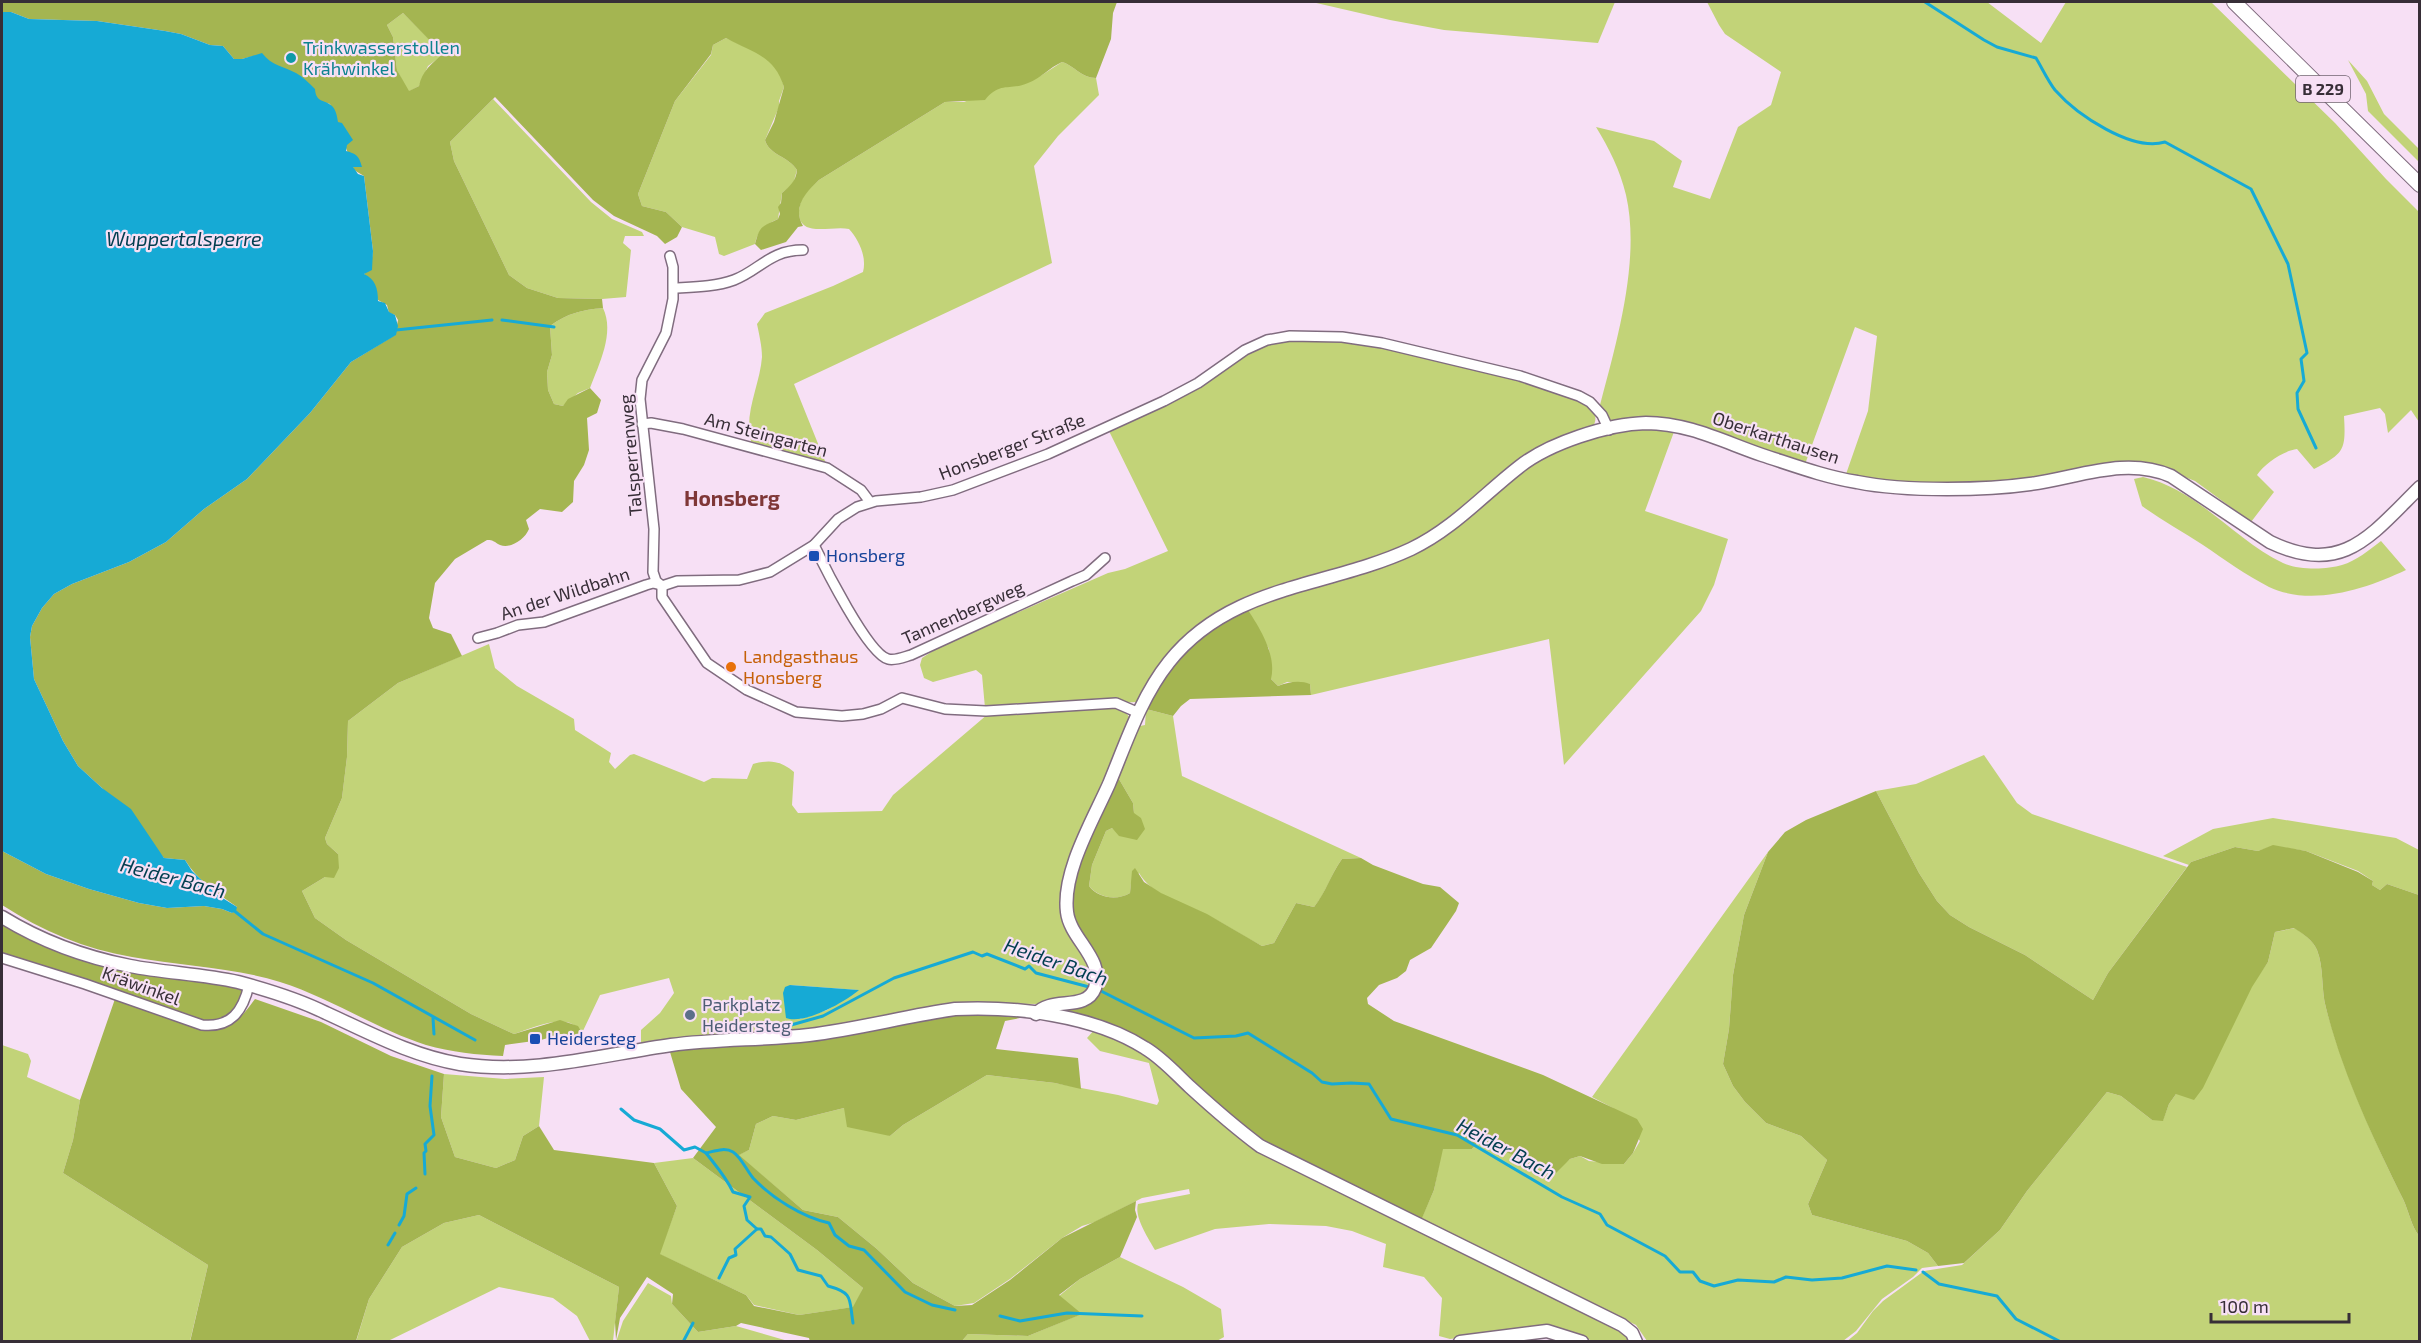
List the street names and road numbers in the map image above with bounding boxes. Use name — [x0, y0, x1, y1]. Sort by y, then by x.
road number: B 229 — [2296, 76, 2350, 102]
street label: Talsperrenweg — [614, 393, 646, 517]
street label: Oberkarthausen — [1710, 406, 1843, 468]
street label: Am Steingarten — [702, 407, 830, 461]
street label: Honsberger Straße — [935, 408, 1088, 484]
street label: An der Wildbahn — [497, 562, 632, 624]
street label: Tannenbergweg — [898, 575, 1027, 649]
street label: Kräwinkel — [99, 961, 184, 1010]

